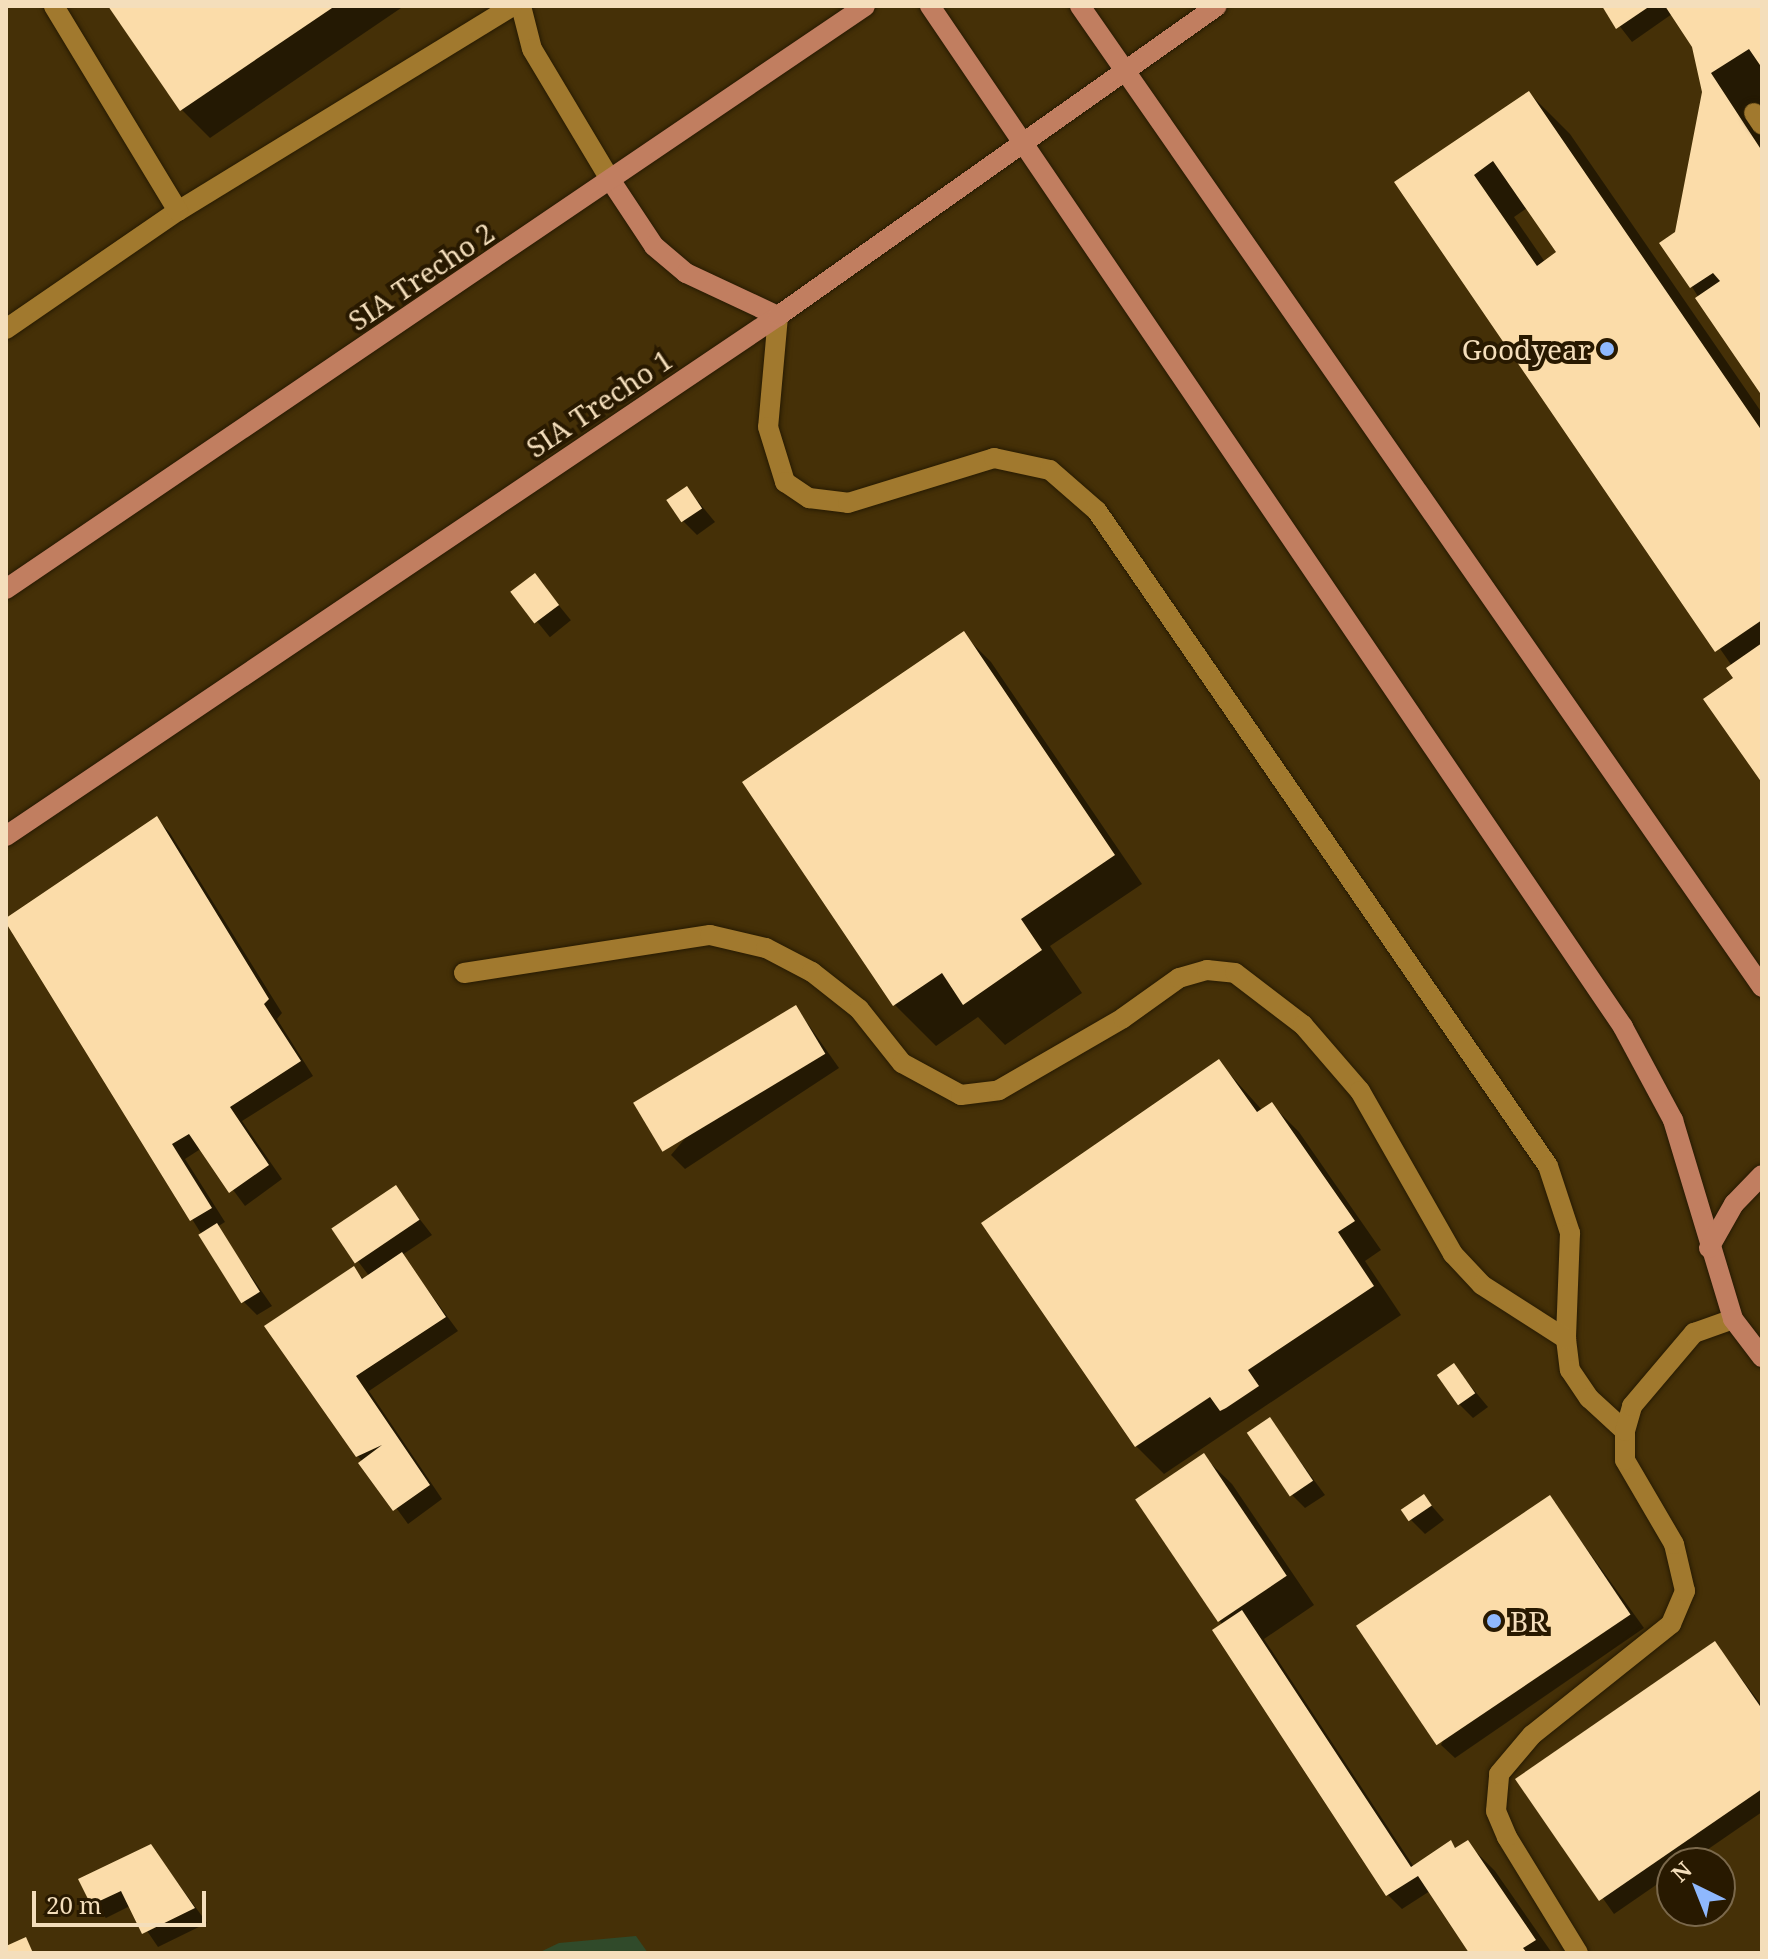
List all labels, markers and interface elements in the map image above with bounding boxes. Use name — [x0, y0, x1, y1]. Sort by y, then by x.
street label: SIA Trecho 2 — [342, 215, 500, 337]
place label: Goodyear — [1462, 332, 1591, 366]
marker: Goodyear — [1598, 340, 1616, 358]
street label: SIA Trecho 1 — [520, 342, 678, 464]
place label: BR — [1510, 1604, 1547, 1638]
marker: BR — [1485, 1612, 1503, 1630]
north arrow — [1656, 1847, 1736, 1927]
text: N — [1664, 1854, 1698, 1888]
scale bar — [36, 1875, 210, 1925]
text: 20 m — [46, 1888, 102, 1921]

